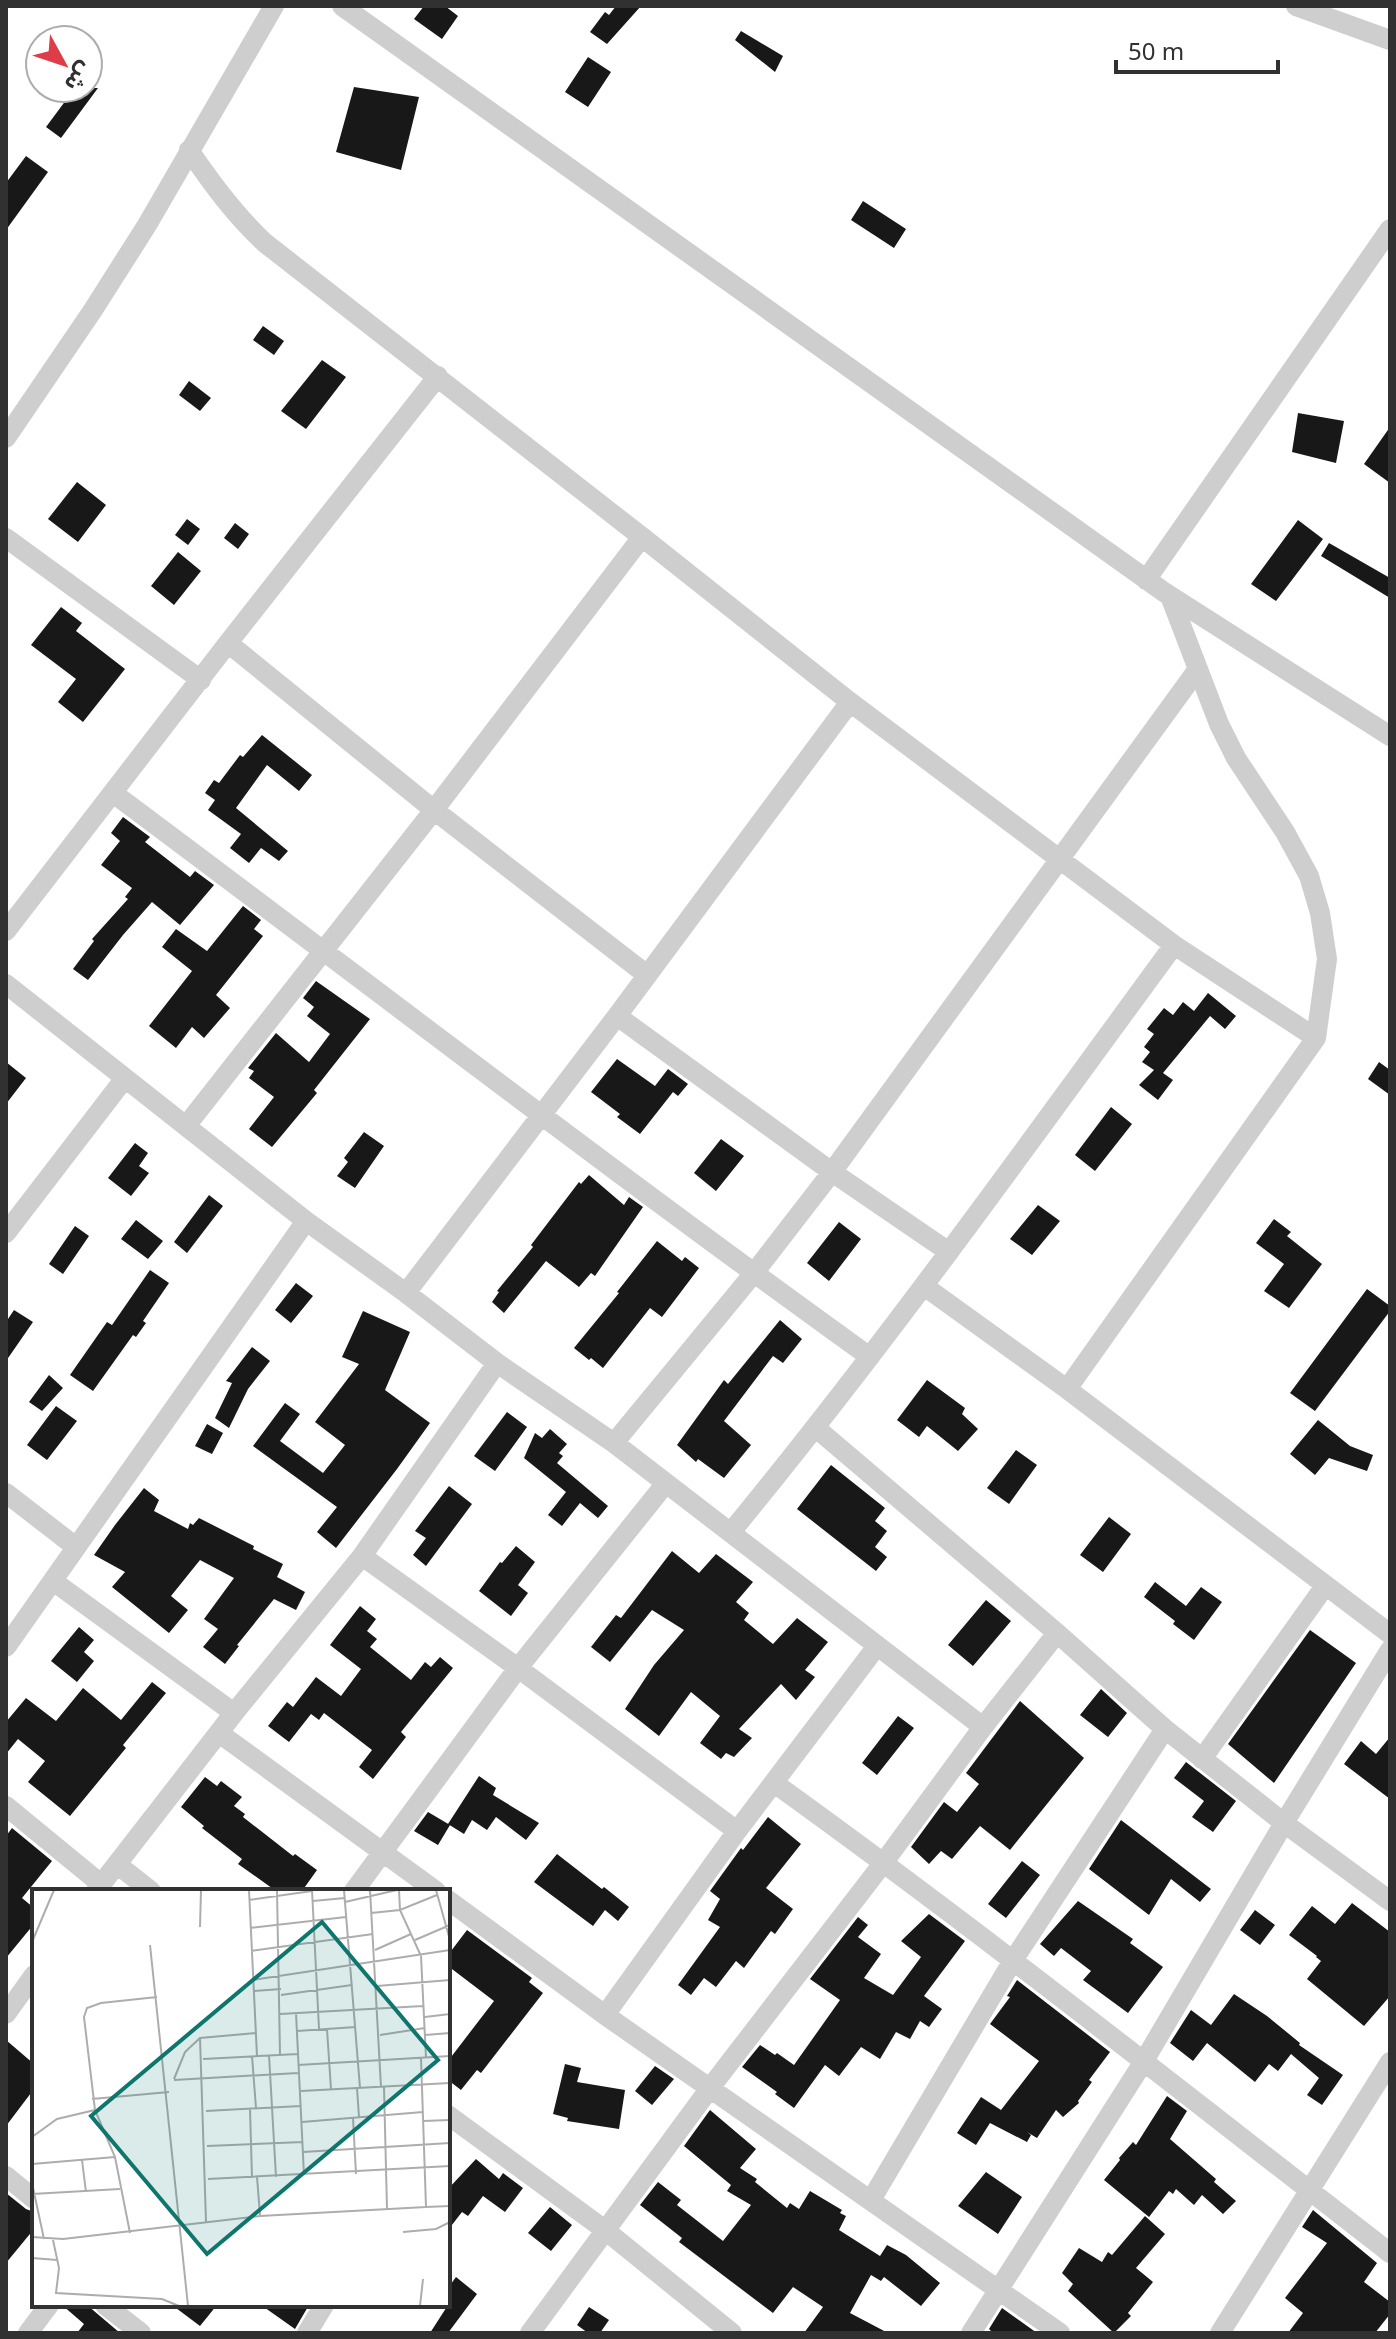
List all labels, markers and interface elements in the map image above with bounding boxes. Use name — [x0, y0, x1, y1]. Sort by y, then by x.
north arrow — [24, 24, 104, 104]
scale bar — [1116, 24, 1278, 74]
text: 50 m — [1128, 34, 1184, 67]
text: ش — [59, 56, 101, 99]
inset map — [32, 1889, 450, 2307]

